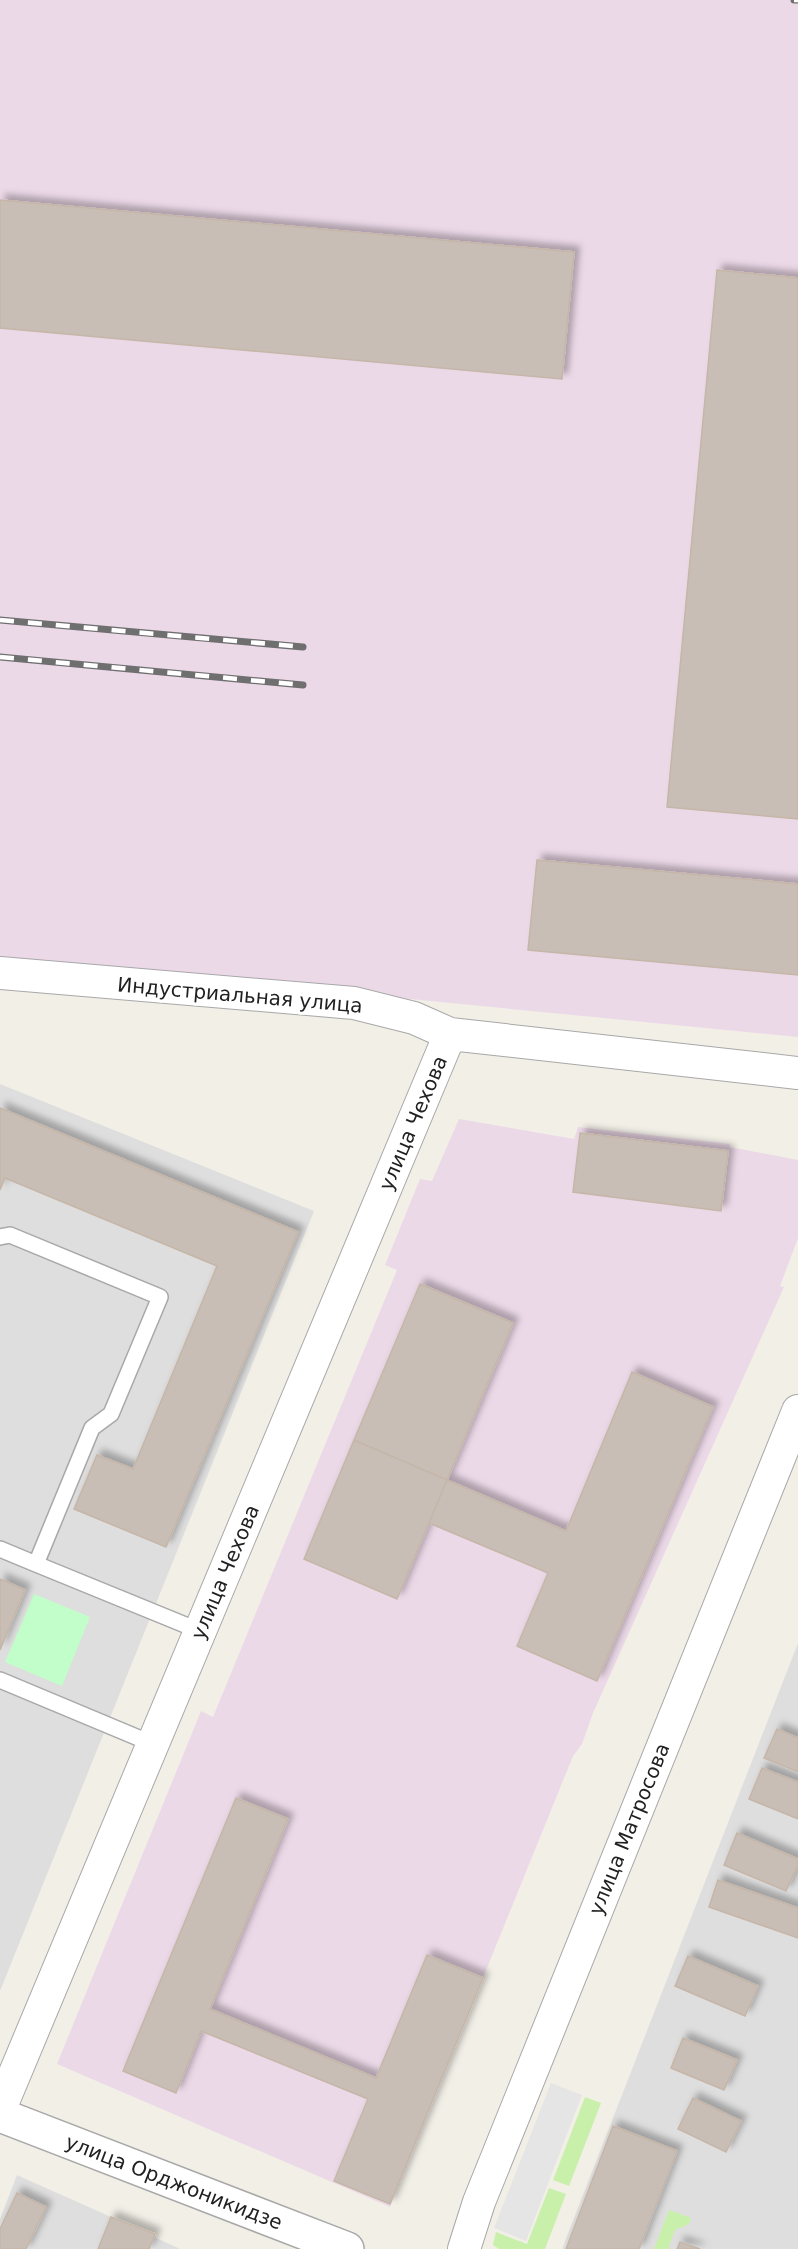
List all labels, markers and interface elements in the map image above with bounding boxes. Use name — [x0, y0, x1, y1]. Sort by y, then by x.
street label: Индустриальная улица — [116, 972, 364, 1018]
street label: улица Чехова — [374, 1052, 452, 1194]
street label: улица Чехова — [186, 1501, 264, 1643]
street label: улица Матросова — [584, 1740, 674, 1918]
street label: улица Орджоникидзе — [62, 2130, 286, 2234]

